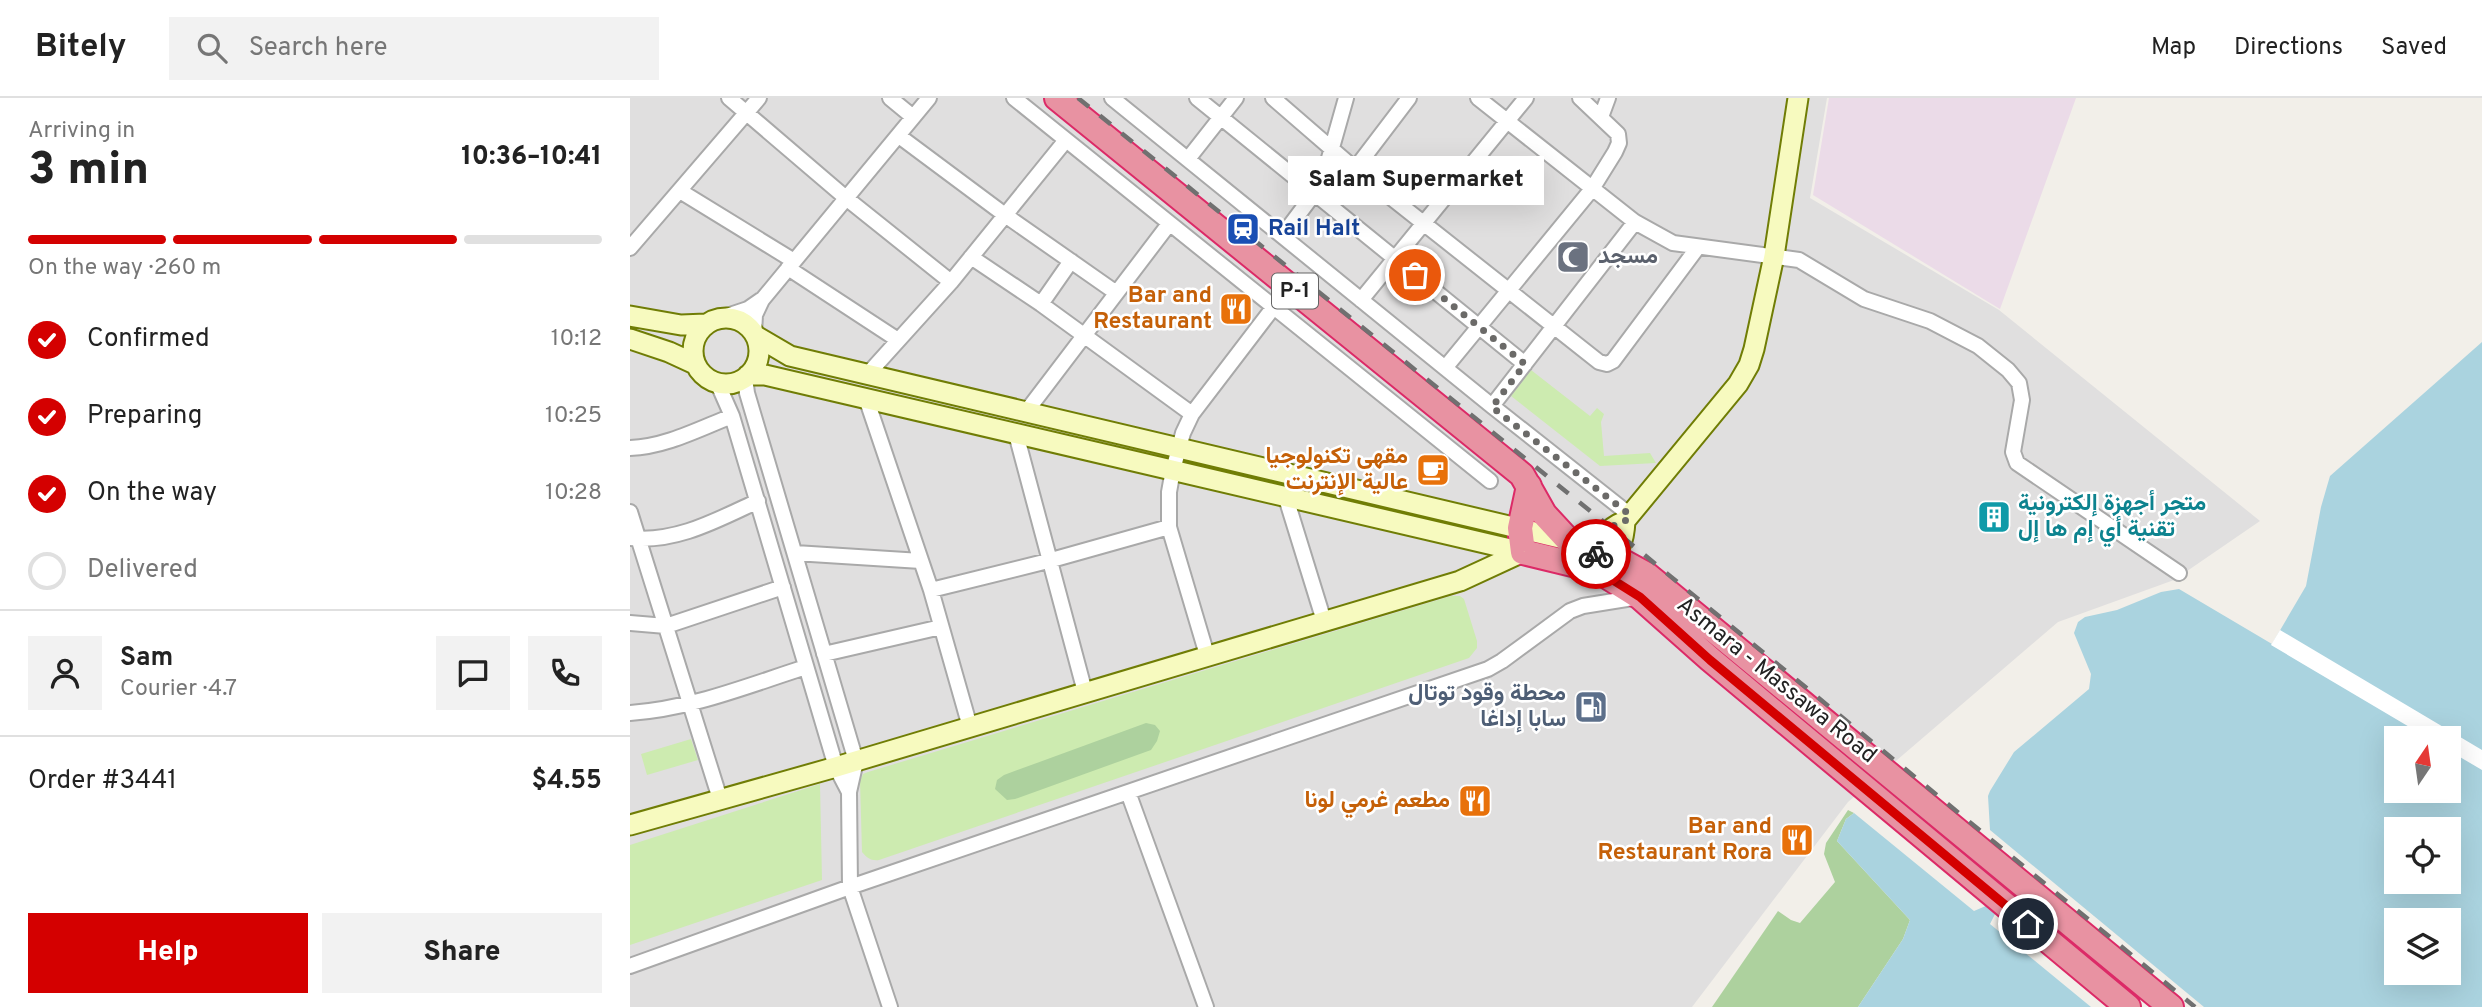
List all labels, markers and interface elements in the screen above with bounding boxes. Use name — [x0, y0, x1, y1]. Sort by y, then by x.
search box — [169, 17, 659, 80]
text: Bitely — [35, 27, 127, 69]
icon: search — [193, 29, 231, 67]
text: Search here — [249, 32, 388, 65]
text: Map — [2151, 33, 2196, 63]
text: Directions — [2234, 33, 2343, 63]
text: Saved — [2381, 33, 2447, 63]
text: Arriving in — [28, 117, 135, 146]
text: 10:36–10:41 — [461, 141, 602, 174]
text: 3 min — [28, 142, 149, 201]
callout: Salam Supermarket — [1287, 156, 1543, 205]
text: Salam Supermarket — [1308, 166, 1524, 195]
station icon: Rail Halt — [1224, 210, 1262, 248]
place label: Rail Halt — [1268, 215, 1360, 244]
mosque icon: مسجد — [1554, 238, 1592, 276]
place label: مسجد — [1598, 243, 1658, 272]
pin — [1385, 245, 1445, 305]
text: On the way · 260 m — [28, 254, 221, 283]
icon: bag — [1396, 256, 1434, 294]
road number: P-1 — [1272, 274, 1318, 308]
place label: Bar and Restaurant — [1093, 282, 1212, 337]
restaurant icon: Bar and Restaurant — [1217, 290, 1255, 328]
icon: check — [28, 321, 66, 359]
text: Confirmed — [87, 323, 210, 356]
text: 10:12 — [551, 325, 602, 354]
icon: check — [28, 398, 66, 436]
text: Preparing — [87, 400, 202, 433]
text: 10:25 — [545, 402, 602, 431]
place label: مقهى تكنولوجيا عالية الإنترنت — [1265, 443, 1408, 498]
cafe icon: مقهى تكنولوجيا عالية الإنترنت — [1414, 451, 1452, 489]
icon: check — [28, 475, 66, 513]
text: On the way — [87, 477, 217, 510]
text: 10:28 — [545, 479, 602, 508]
place label: متجر أجهزة إلكترونية تقنية أي إم ها إل — [2018, 489, 2206, 547]
building icon: متجر أجهزة إلكترونية تقنية أي إم ها إل — [1975, 498, 2013, 536]
courier — [1561, 519, 1631, 589]
icon: bike — [1577, 535, 1615, 573]
text: Delivered — [87, 554, 198, 587]
street label: Asmara - Massawa Road — [1670, 591, 1882, 771]
button: person — [28, 636, 102, 710]
button: chat — [436, 636, 510, 710]
button: phone — [528, 636, 602, 710]
text: Sam — [120, 642, 173, 675]
text: Courier · 4.7 — [120, 675, 237, 704]
place label: محطة وقود توتال سابا إداغا — [1408, 680, 1566, 735]
fuel station icon: محطة وقود توتال سابا إداغا — [1572, 688, 1610, 726]
north arrow — [2384, 726, 2460, 803]
map controls — [2384, 726, 2461, 985]
text: Order #3441 — [28, 765, 177, 798]
text: $4.55 — [532, 765, 602, 798]
restaurant icon: مطعم غرمي لونا — [1456, 782, 1494, 820]
place label: مطعم غرمي لونا — [1304, 787, 1450, 819]
place label: Bar and Restaurant Rora — [1598, 813, 1772, 868]
button: locate — [2384, 817, 2461, 894]
restaurant icon: Bar and Restaurant Rora — [1778, 821, 1816, 859]
pin — [1998, 894, 2058, 954]
icon: home — [2009, 905, 2047, 943]
button: layers — [2384, 908, 2461, 985]
button: Help — [28, 913, 308, 993]
button: Share — [322, 913, 602, 993]

